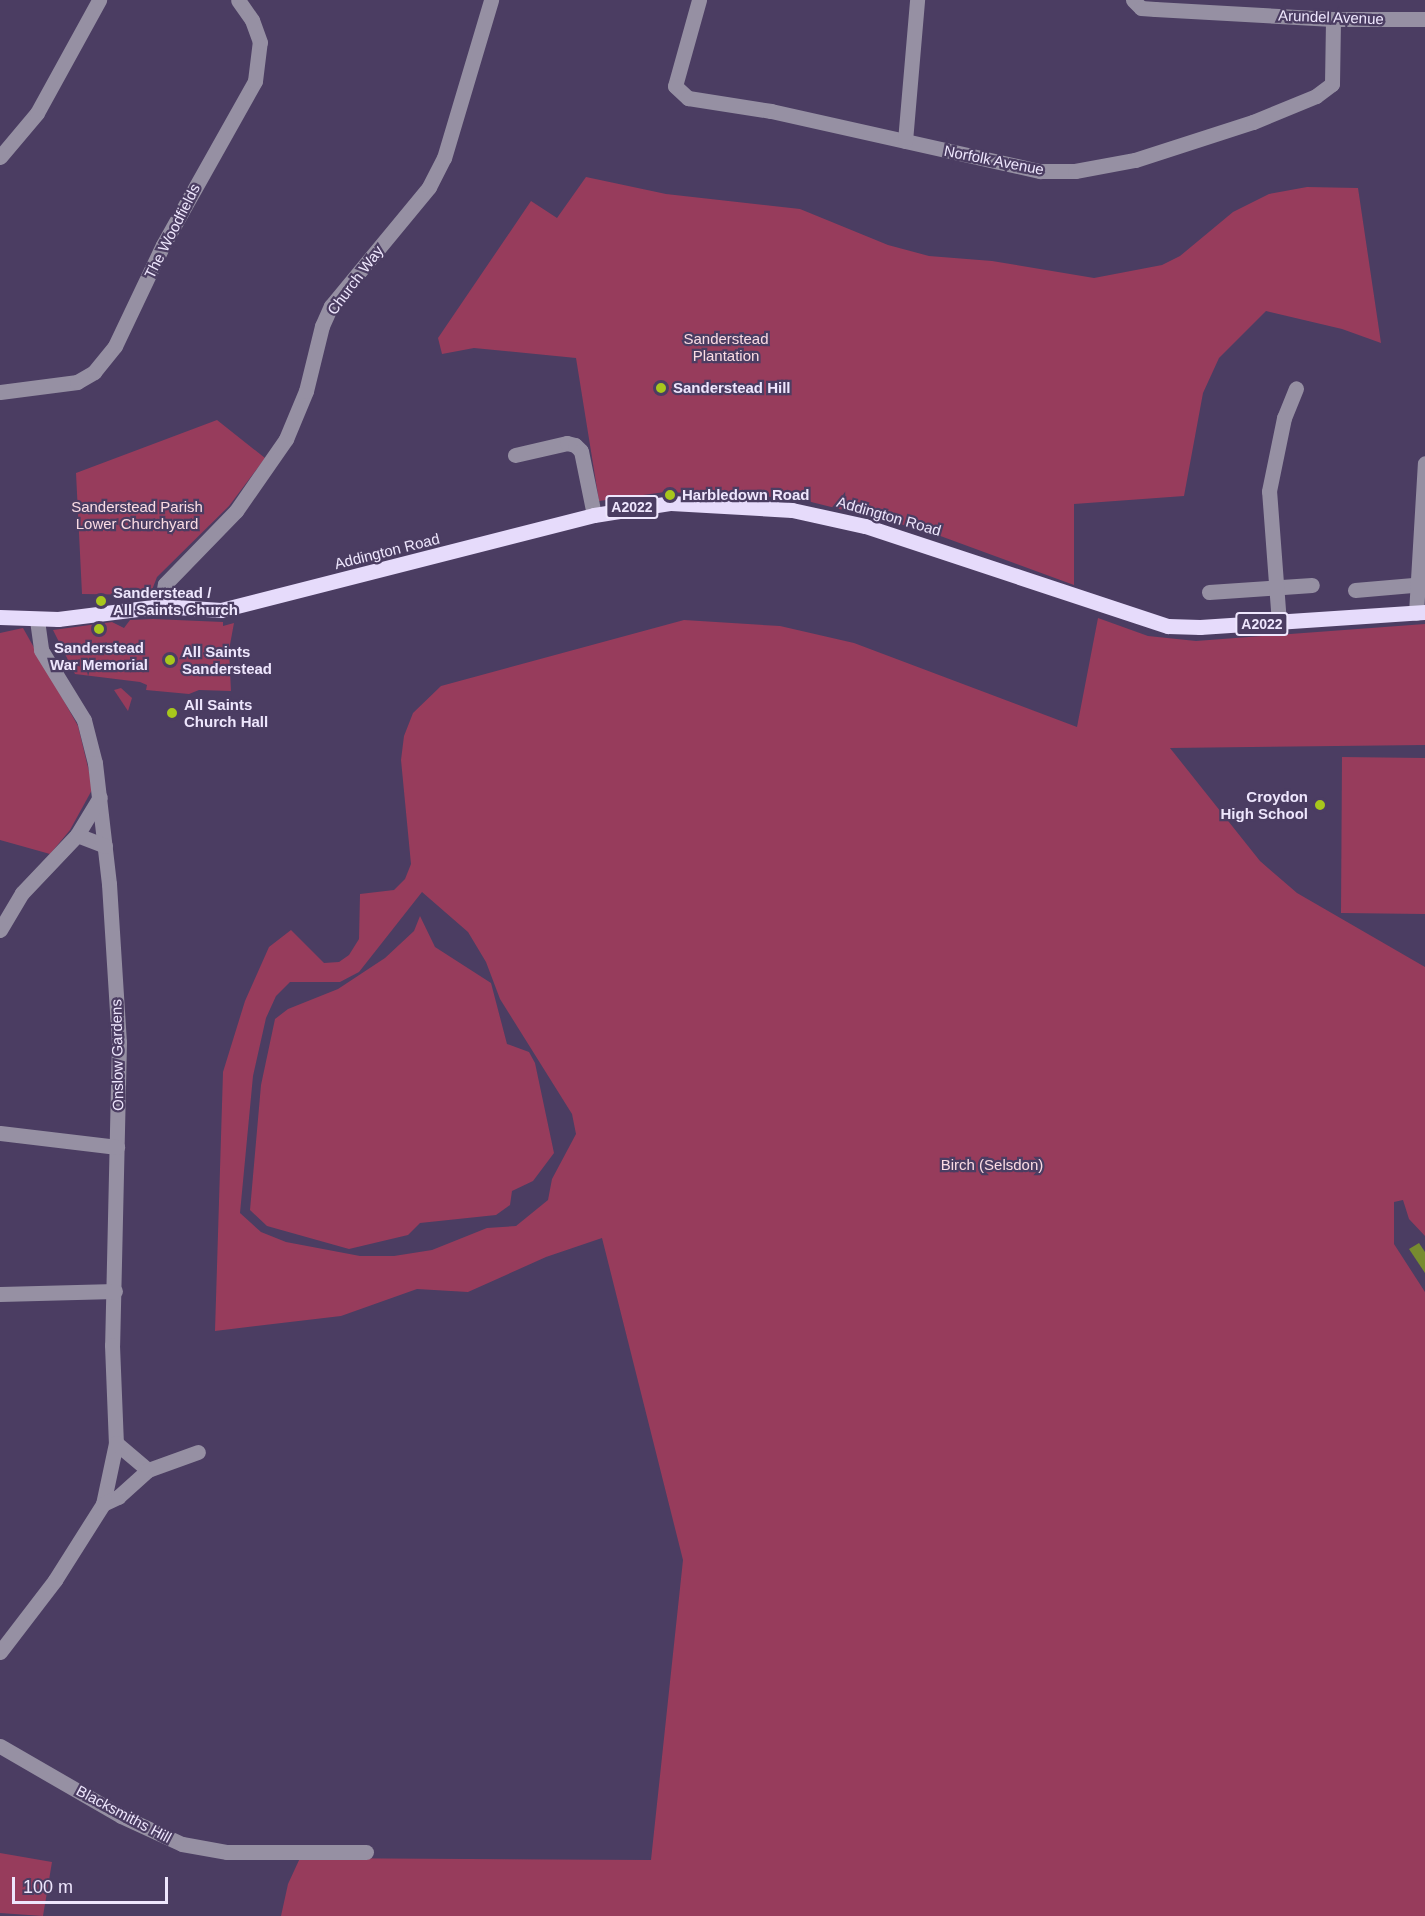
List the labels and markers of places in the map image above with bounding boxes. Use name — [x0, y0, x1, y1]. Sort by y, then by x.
place label: Sanderstead Hill — [673, 379, 791, 397]
marker: Sanderstead Hill — [654, 381, 668, 395]
place label: Harbledown Road — [682, 486, 810, 504]
marker: Harbledown Road — [663, 488, 677, 502]
place label: Sanderstead / All Saints Church — [113, 583, 238, 618]
marker: Sanderstead / All Saints Church — [94, 594, 108, 608]
marker: Sanderstead War Memorial — [92, 622, 106, 636]
place label: Sanderstead War Memorial — [50, 638, 148, 673]
place label: All Saints Sanderstead — [182, 642, 272, 677]
marker: All Saints Sanderstead — [163, 653, 177, 667]
place label: All Saints Church Hall — [184, 695, 268, 730]
marker: All Saints Church Hall — [165, 706, 179, 720]
place label: Croydon High School — [1221, 787, 1308, 822]
marker: Croydon High School — [1313, 798, 1327, 812]

